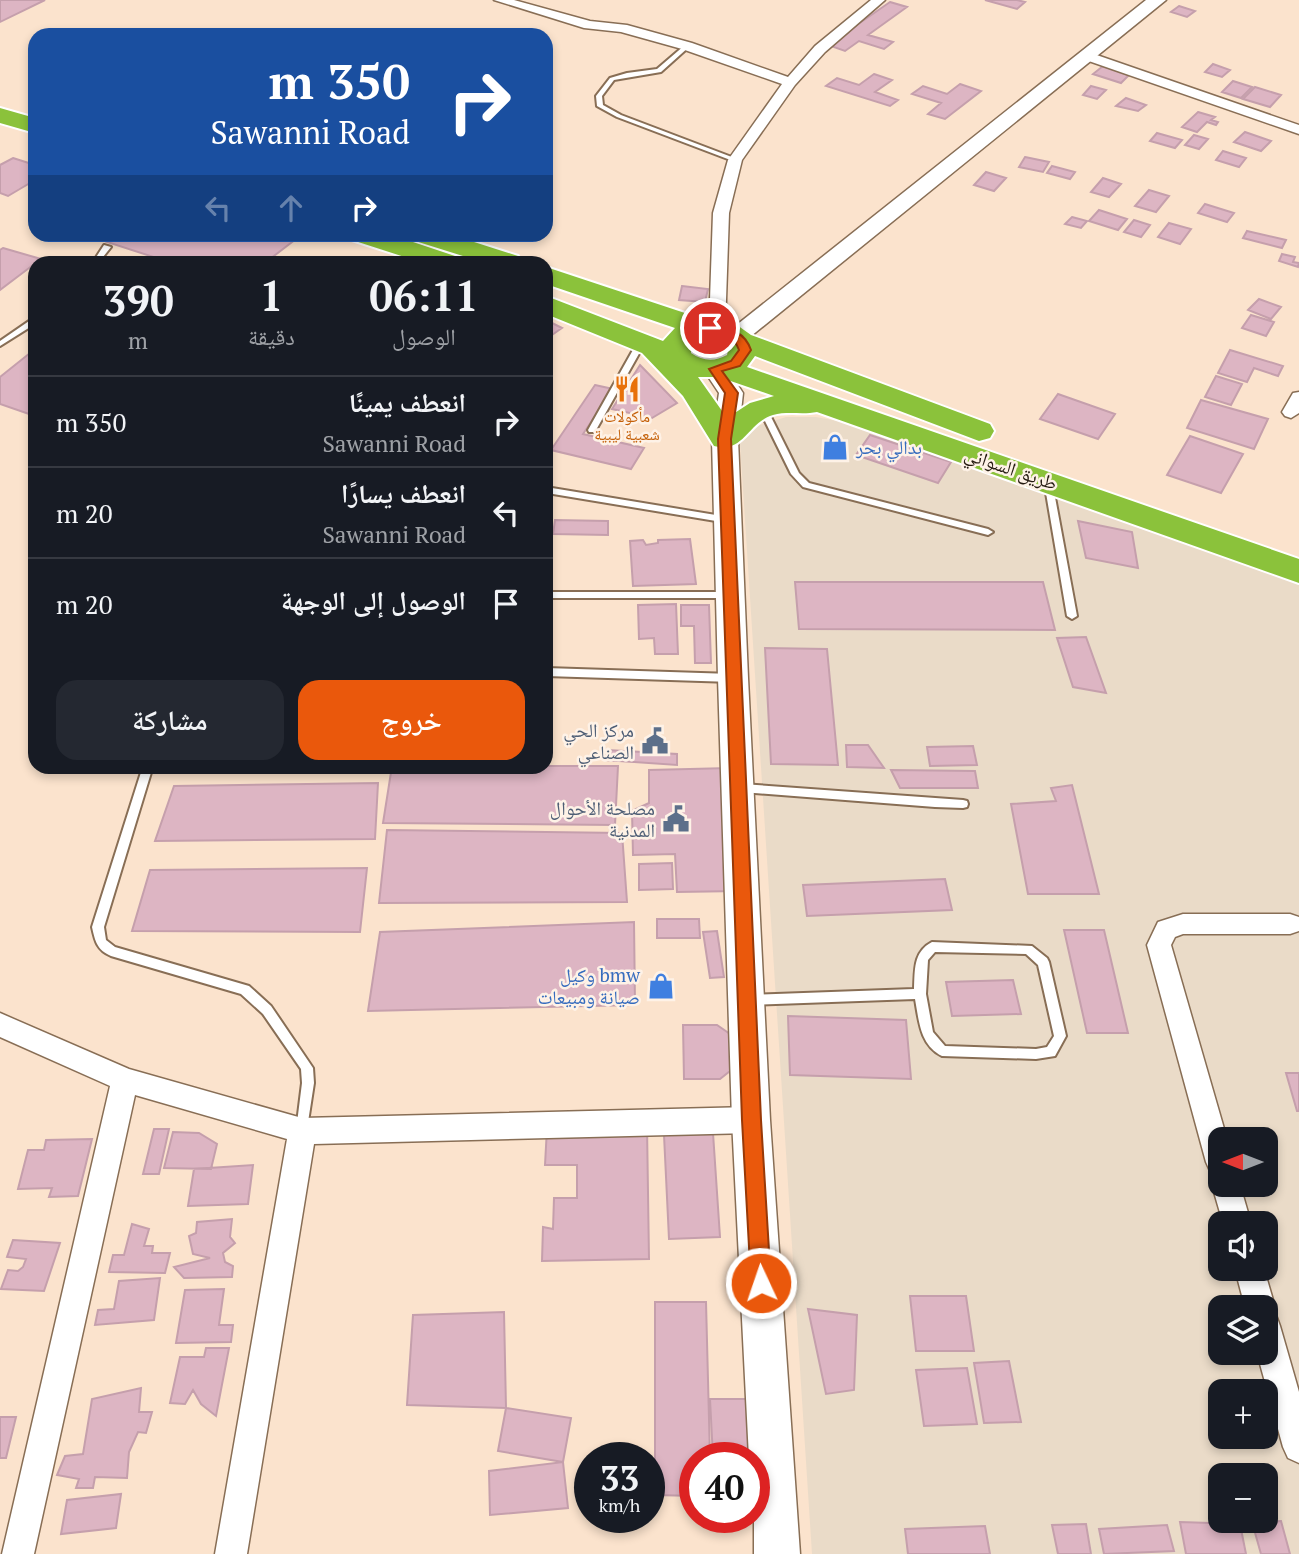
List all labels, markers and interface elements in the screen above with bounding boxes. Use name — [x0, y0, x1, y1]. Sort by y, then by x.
text: 350 m — [268, 48, 410, 113]
icon: right — [434, 56, 525, 147]
text: Sawanni Road — [210, 111, 410, 153]
icon: left — [199, 189, 237, 227]
icon: ahead — [272, 189, 310, 227]
icon: right — [345, 189, 383, 227]
text: 1 — [260, 267, 283, 323]
text: 06:11 — [369, 267, 479, 323]
text: 390 — [102, 272, 174, 328]
pin — [680, 298, 740, 358]
icon: arrive — [691, 309, 729, 347]
text: دقيقة — [248, 321, 295, 352]
text: الوصول — [392, 321, 456, 352]
text: m — [128, 325, 148, 356]
restaurant icon: مأكولات شعبية ليبية — [612, 374, 642, 404]
text: انعطف يمينًا — [349, 385, 466, 419]
icon: right — [487, 403, 525, 441]
text: 350 m — [56, 405, 126, 439]
place label: مأكولات شعبية ليبية — [594, 405, 660, 445]
text: Sawanni Road — [323, 428, 466, 459]
shop icon: بدالي بحر — [820, 432, 850, 462]
place label: بدالي بحر — [855, 434, 922, 463]
street label: طريق السواني — [960, 440, 1061, 499]
text: انعطف يسارًا — [341, 476, 466, 510]
icon: left — [487, 494, 525, 532]
text: 20 m — [56, 496, 113, 530]
text: Sawanni Road — [323, 519, 466, 550]
text: الوصول إلى الوجهة — [281, 583, 466, 617]
icon: arrive — [487, 585, 525, 623]
text: 20 m — [56, 587, 113, 621]
button: مشاركة — [56, 680, 284, 760]
button: خروج — [298, 680, 525, 760]
place label: مركز الحي الصناعي — [563, 717, 634, 768]
public building icon: مركز الحي الصناعي — [640, 726, 670, 756]
place label: مصلحة الأحوال المدنية — [550, 795, 655, 842]
public building icon: مصلحة الأحوال المدنية — [661, 804, 691, 834]
place label: وكيل bmw صيانة ومبيعات — [538, 962, 641, 1009]
shop icon: وكيل bmw صيانة ومبيعات — [646, 971, 676, 1001]
north arrow — [1208, 1127, 1278, 1197]
map controls — [1208, 1127, 1278, 1533]
button: sound — [1208, 1211, 1278, 1281]
position arrow — [724, 1246, 798, 1320]
button: layers — [1208, 1295, 1278, 1365]
button: + — [1208, 1379, 1278, 1449]
speed limit sign: 40 — [679, 1442, 770, 1533]
text: 33 — [600, 1455, 639, 1501]
button: − — [1208, 1463, 1278, 1533]
text: km/h — [599, 1493, 640, 1517]

